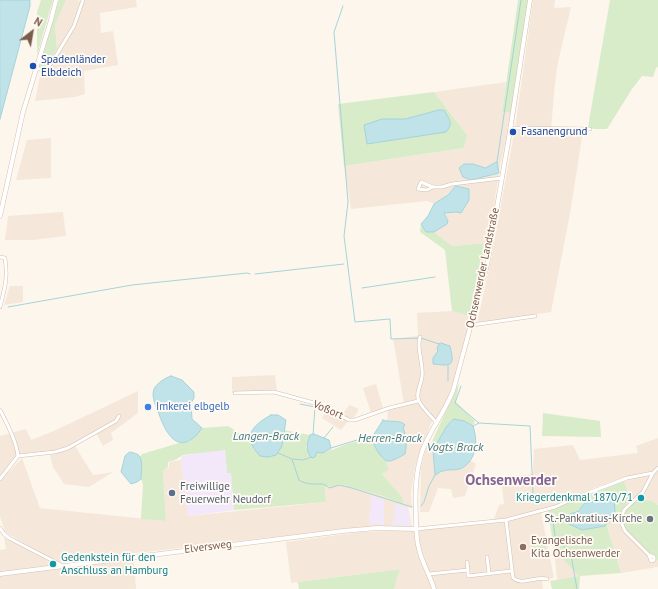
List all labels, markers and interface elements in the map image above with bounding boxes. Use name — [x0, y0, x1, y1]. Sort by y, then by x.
north arrow — [12, 12, 52, 52]
text: N — [31, 14, 45, 30]
place label: Spadenländer Elbdeich — [41, 53, 106, 79]
marker: Spadenländer Elbdeich — [28, 61, 38, 71]
place label: Fasanengrund — [521, 125, 587, 139]
marker: Fasanengrund — [508, 127, 518, 137]
street label: Ochsenwerder Landstraße — [464, 207, 502, 329]
street label: Voßort — [311, 398, 345, 422]
place label: Imkerei elbgelb — [156, 400, 229, 414]
marker: Imkerei elbgelb — [143, 402, 153, 412]
water label: Langen-Brack — [233, 430, 299, 444]
water label: Herren-Brack — [358, 432, 422, 446]
water label: Vogts Brack — [427, 441, 483, 455]
district label: Ochsenwerder — [465, 472, 557, 490]
place label: Freiwillige Feuerwehr Neudorf — [180, 480, 271, 506]
marker: Freiwillige Feuerwehr Neudorf — [167, 488, 177, 498]
place label: Kriegerdenkmal 1870/71 — [516, 491, 633, 505]
marker: Kriegerdenkmal 1870/71 — [636, 493, 646, 503]
place label: St.-Pankratius-Kirche — [544, 512, 642, 526]
marker: St.-Pankratius-Kirche — [645, 514, 655, 524]
place label: Evangelische Kita Ochsenwerder — [531, 534, 620, 560]
street label: Elversweg — [184, 538, 232, 556]
marker: Evangelische Kita Ochsenwerder — [518, 542, 528, 552]
place label: Gedenkstein für den Anschluss an Hamburg — [61, 551, 168, 577]
marker: Gedenkstein für den Anschluss an Hamburg — [48, 559, 58, 569]

